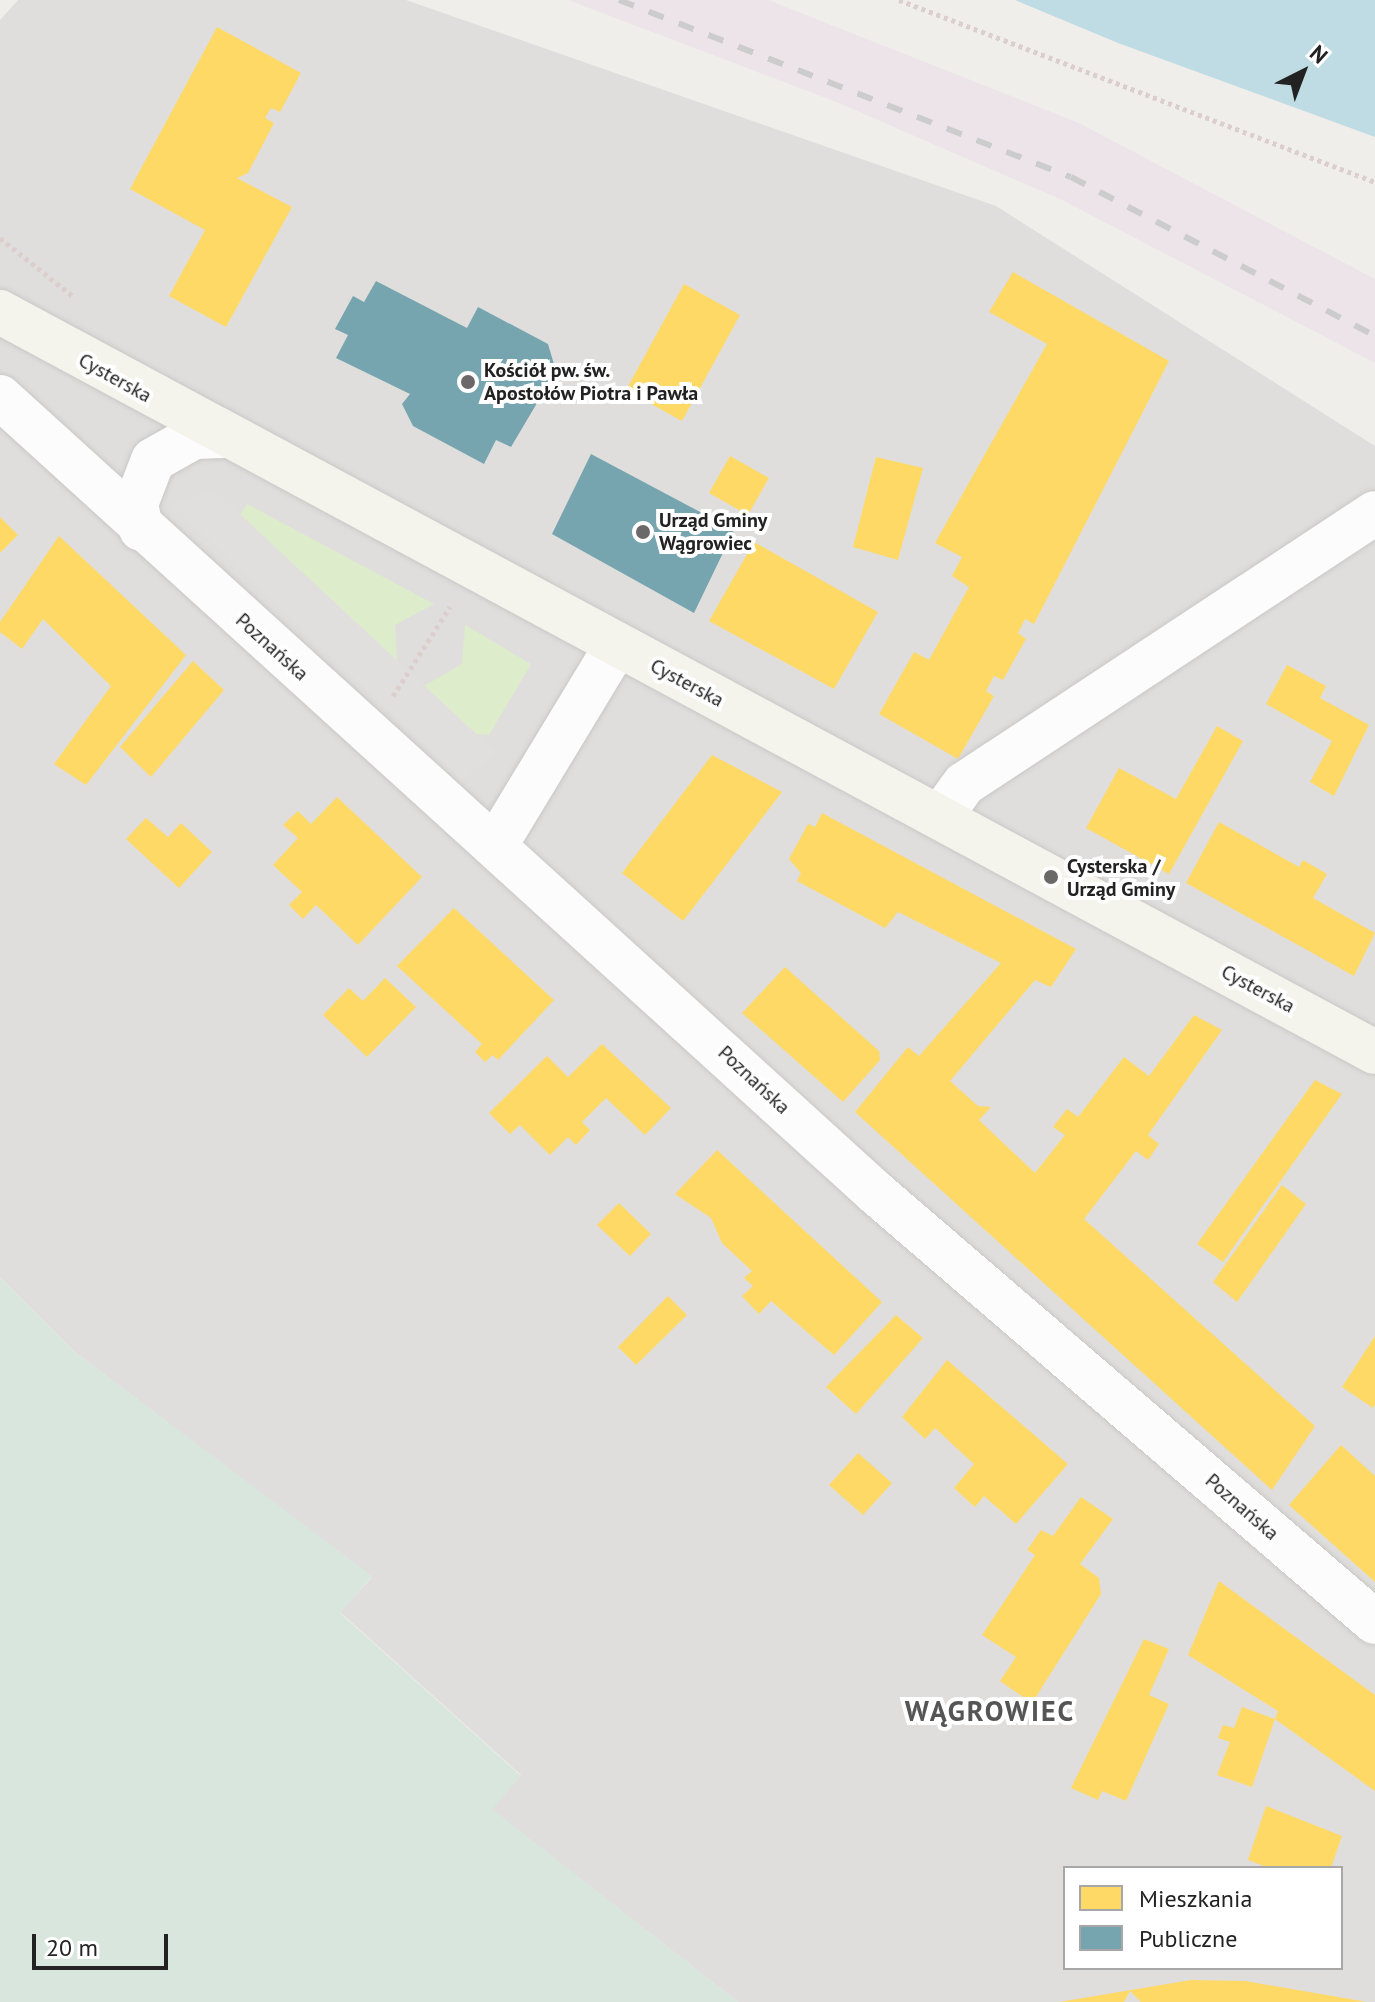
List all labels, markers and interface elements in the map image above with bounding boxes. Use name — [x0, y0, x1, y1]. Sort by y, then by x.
north arrow — [1263, 32, 1343, 112]
text: N — [1304, 39, 1334, 69]
street label: Cysterska — [74, 348, 156, 408]
place label: Kościół pw. św. Apostołów Piotra i Pawła — [484, 358, 699, 405]
marker: Kościół pw. św. Apostołów Piotra i Pawła — [459, 373, 477, 391]
place label: Urząd Gminy Wągrowiec — [659, 508, 768, 555]
marker: Urząd Gminy Wągrowiec — [634, 523, 652, 541]
street label: Poznańska — [231, 608, 313, 686]
street label: Cysterska — [646, 654, 728, 712]
place label: Cysterska / Urząd Gminy — [1067, 854, 1176, 901]
marker: Cysterska / Urząd Gminy — [1042, 868, 1060, 886]
street label: Cysterska — [1217, 960, 1299, 1018]
street label: Poznańska — [713, 1041, 795, 1119]
street label: Poznańska — [1200, 1469, 1284, 1545]
district label: WĄGROWIEC — [905, 1694, 1075, 1728]
legend — [1063, 1866, 1343, 1970]
text: Mieszkania — [1139, 1883, 1252, 1914]
scale bar — [36, 1918, 172, 1968]
text: Publiczne — [1139, 1923, 1237, 1954]
text: 20 m — [46, 1932, 98, 1963]

